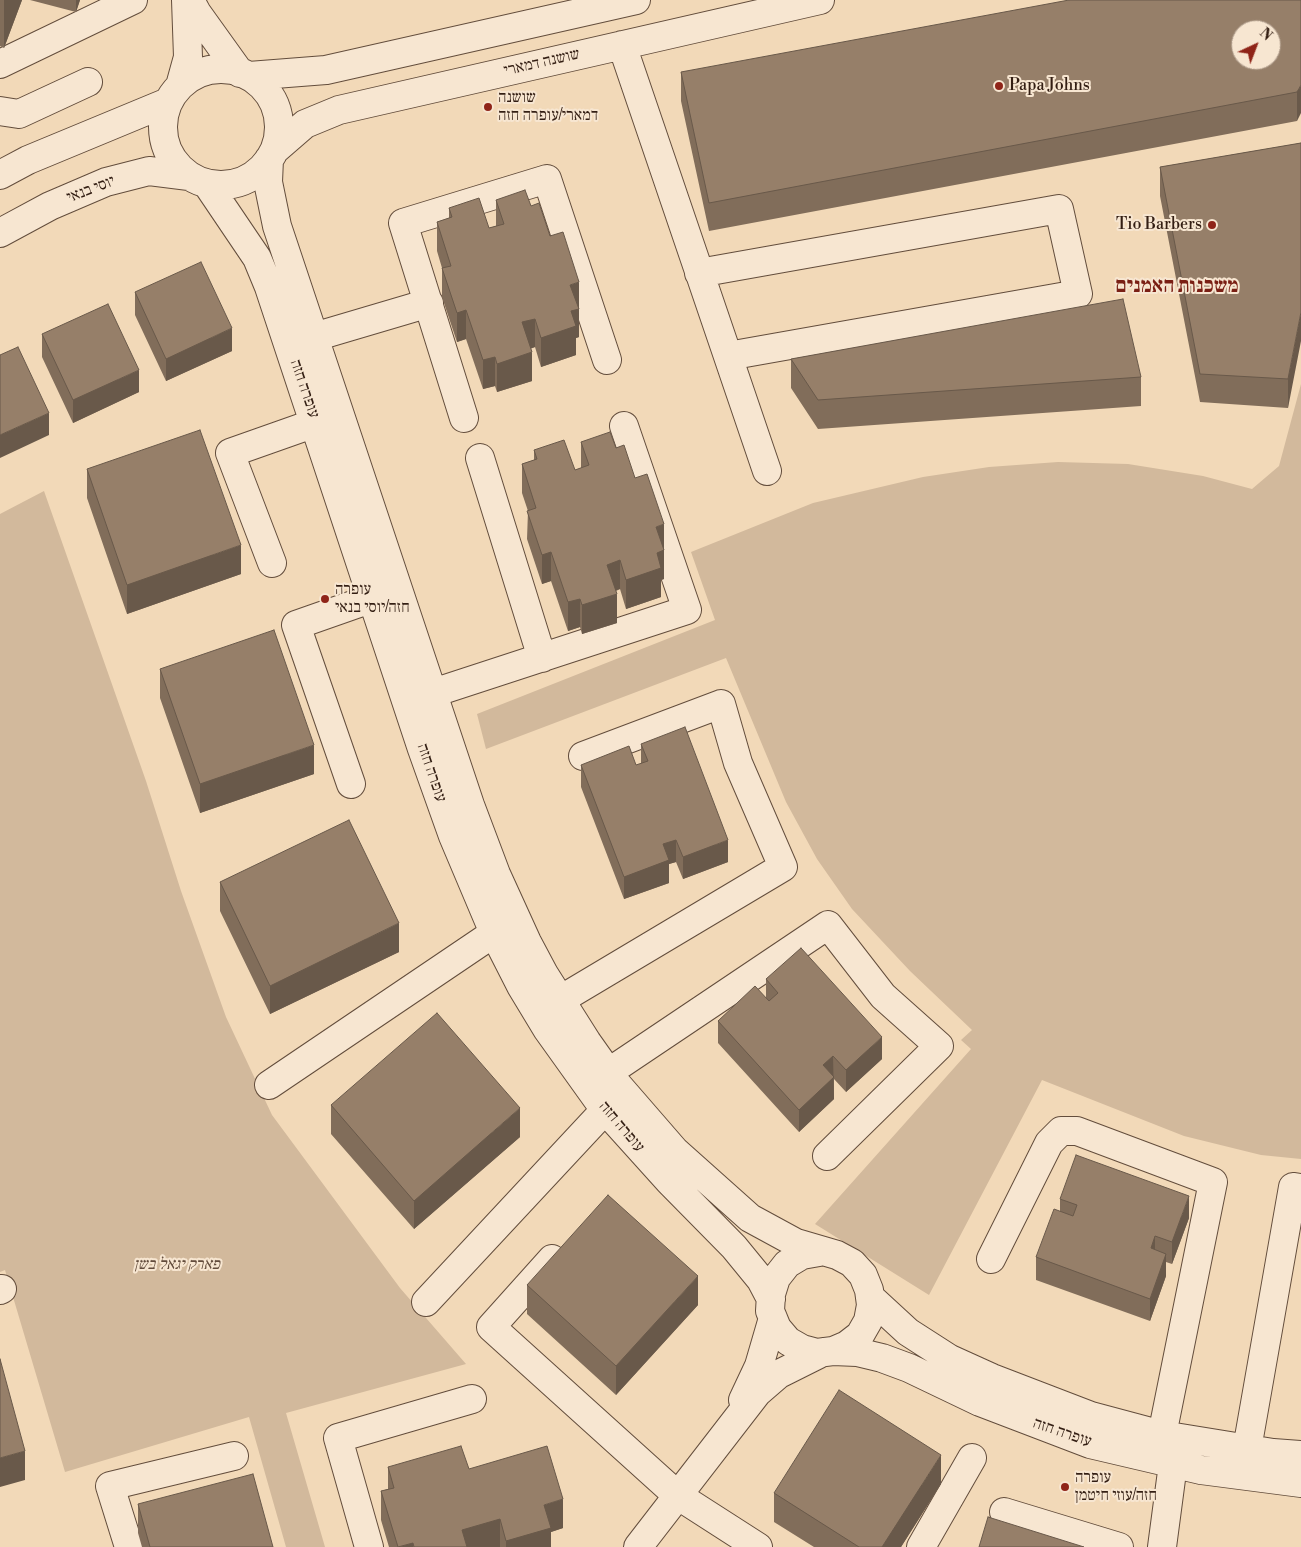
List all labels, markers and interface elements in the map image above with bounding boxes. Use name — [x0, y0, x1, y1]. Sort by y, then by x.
north arrow — [1231, 20, 1281, 70]
text: N — [1255, 24, 1276, 45]
street label: שושנה דמארי — [502, 45, 582, 81]
place label: Papa Johns — [1009, 76, 1090, 96]
marker: Papa Johns — [993, 80, 1005, 92]
place label: שושנה דמארי/עופרה חזה — [498, 88, 598, 126]
marker: שושנה דמארי/עופרה חזה — [482, 101, 494, 113]
street label: יוסי בנאי — [64, 172, 118, 208]
place label: Tio Barbers — [1116, 215, 1202, 235]
marker: Tio Barbers — [1206, 219, 1218, 231]
district label: משכנות האמנים — [1115, 274, 1239, 300]
street label: עופרה חזה — [285, 357, 323, 421]
place label: עופרה חזה/יוסי בנאי — [335, 580, 410, 618]
marker: עופרה חזה/יוסי בנאי — [319, 593, 331, 605]
street label: עופרה חזה — [412, 741, 450, 805]
street label: עופרה חזה — [594, 1098, 648, 1156]
park label: פארק יגאל בשן — [134, 1255, 220, 1275]
street label: עופרה חזה — [1030, 1414, 1094, 1452]
place label: עופרה חזה/עוזי חיטמן — [1075, 1468, 1157, 1506]
marker: עופרה חזה/עוזי חיטמן — [1059, 1481, 1071, 1493]

